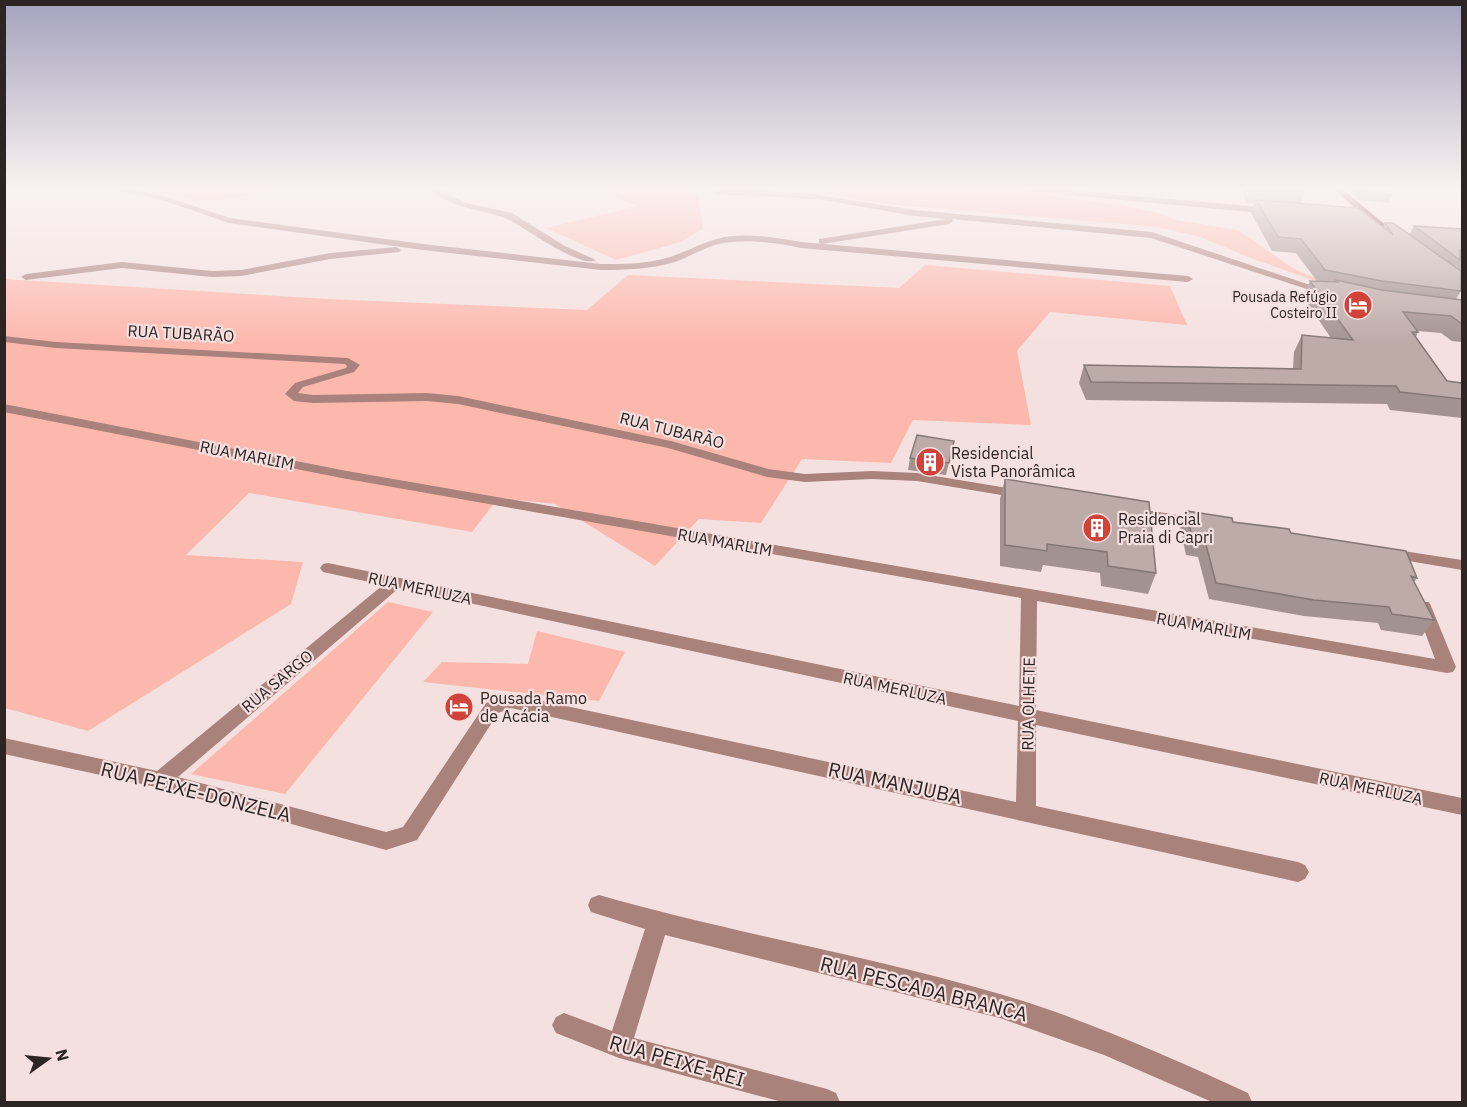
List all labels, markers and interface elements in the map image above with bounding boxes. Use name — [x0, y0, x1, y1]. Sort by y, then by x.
place label: Pousada Refúgio Costeiro II — [1232, 288, 1337, 322]
hotel icon: Pousada Refúgio Costeiro II — [1342, 289, 1374, 321]
street label: RUA TUBARÃO — [127, 320, 235, 346]
street label: RUA TUBARÃO — [618, 407, 726, 453]
street label: RUA MARLIM — [198, 436, 296, 474]
place label: Residencial Vista Panorâmica — [951, 443, 1076, 481]
building icon: Residencial Vista Panorâmica — [914, 446, 946, 478]
place label: Residencial Praia di Capri — [1118, 509, 1213, 547]
building icon: Residencial Praia di Capri — [1081, 512, 1113, 544]
street label: RUA MARLIM — [676, 524, 774, 560]
street label: RUA MERLUZA — [366, 567, 474, 609]
street label: RUA MARLIM — [1155, 608, 1253, 644]
street label: RUA SARGO — [237, 645, 317, 717]
street label: RUA OLHETE — [1017, 657, 1039, 751]
street label: RUA MERLUZA — [841, 667, 949, 709]
place label: Pousada Ramo de Acácia — [480, 688, 587, 726]
hotel icon: Pousada Ramo de Acácia — [443, 691, 475, 723]
street label: RUA PEIXE-DONZELA — [98, 755, 294, 828]
street label: RUA MANJUBA — [826, 755, 965, 810]
street label: RUA MERLUZA — [1317, 767, 1425, 809]
street label: RUA PESCADA BRANCA — [818, 950, 1031, 1027]
street label: RUA PEIXE-REI — [606, 1028, 748, 1093]
north arrow — [18, 1029, 78, 1089]
text: N — [51, 1047, 74, 1063]

